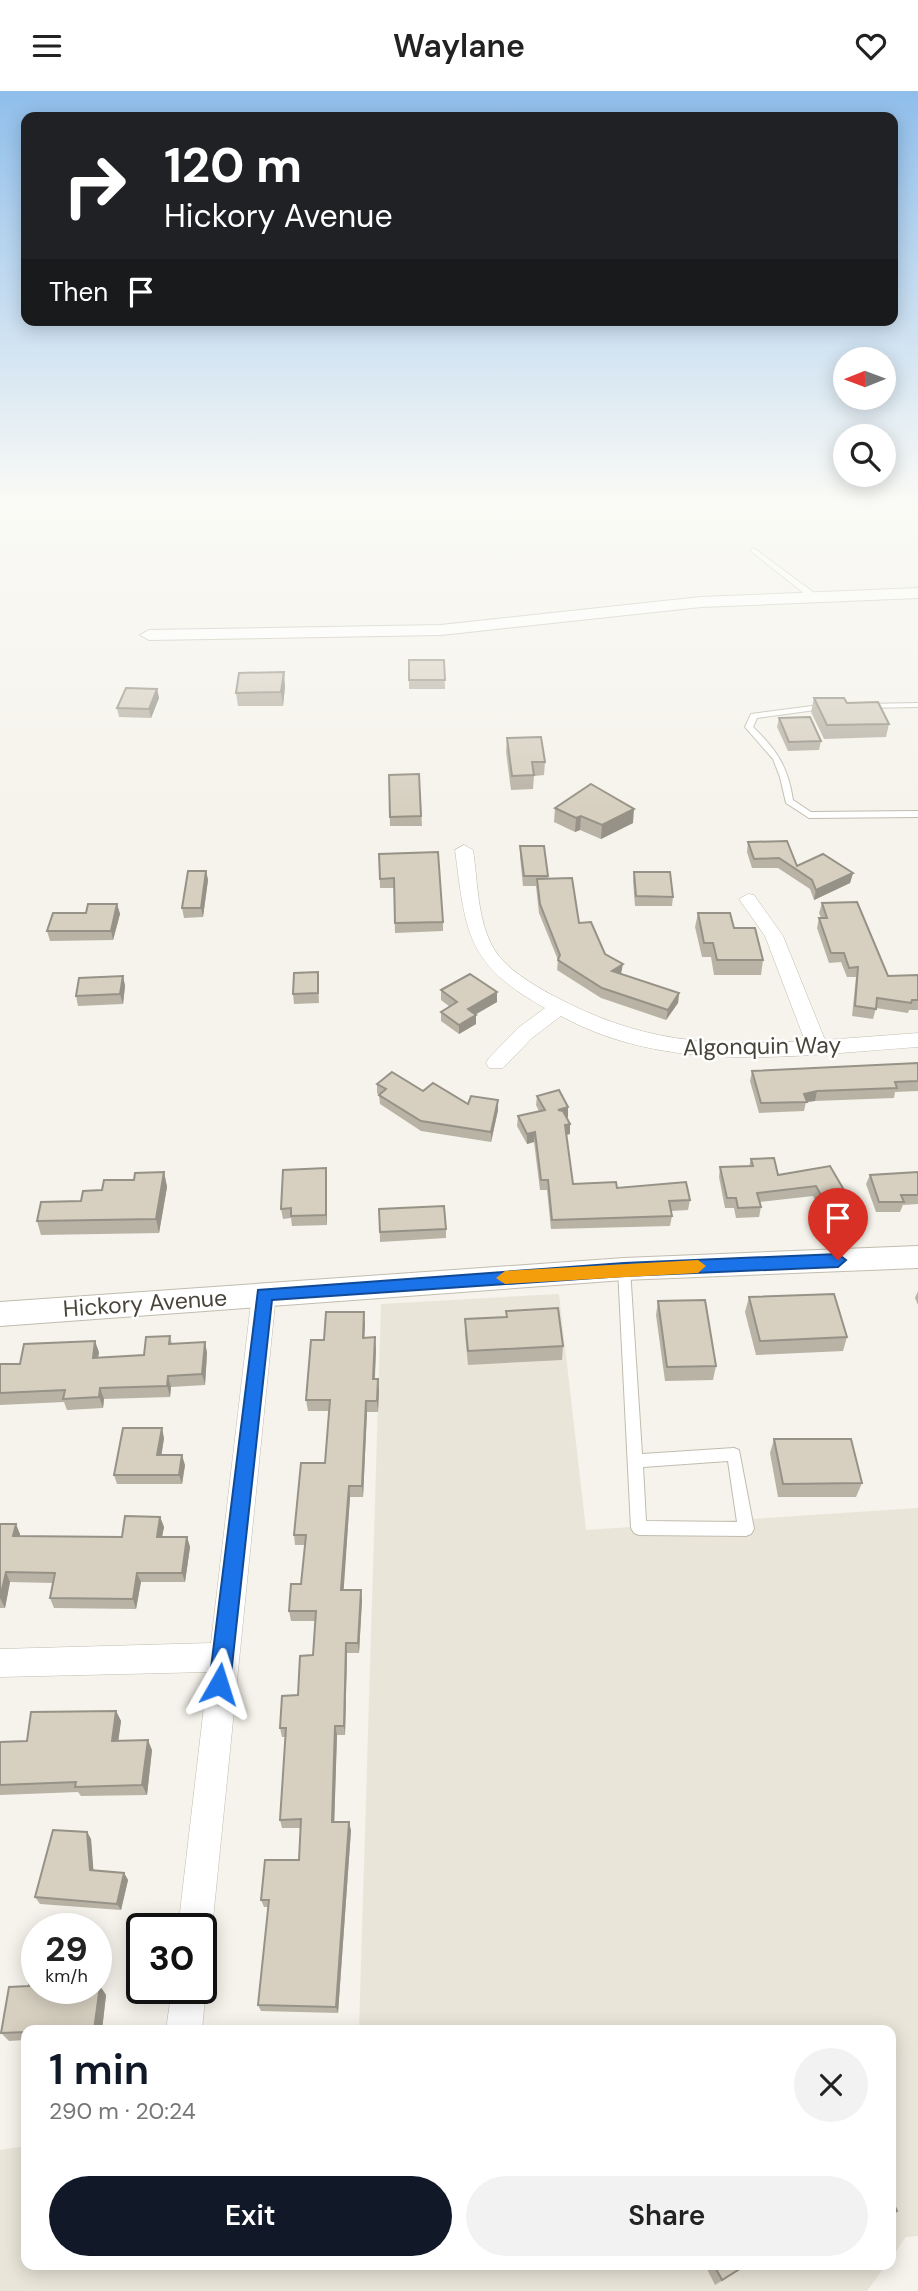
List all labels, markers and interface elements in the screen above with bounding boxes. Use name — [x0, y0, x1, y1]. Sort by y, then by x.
text: Waylane — [393, 25, 525, 67]
icon: menu — [28, 27, 66, 65]
icon: heart — [852, 27, 890, 65]
text: 120 m — [164, 133, 302, 197]
icon: right — [49, 140, 140, 231]
text: Hickory Avenue — [164, 195, 393, 237]
icon: arrive — [122, 273, 160, 311]
text: Then — [49, 275, 108, 309]
north arrow — [833, 347, 896, 409]
map controls — [833, 347, 896, 487]
button: search — [833, 424, 896, 487]
street label: Algonquin Way — [683, 1030, 842, 1062]
pin — [808, 1188, 868, 1260]
icon: arrive — [819, 1199, 857, 1237]
street label: Hickory Avenue — [62, 1282, 228, 1324]
position arrow — [182, 1647, 256, 1721]
speed limit sign: 30 — [126, 1913, 217, 2004]
text: 29 — [45, 1926, 88, 1972]
text: km/h — [45, 1964, 88, 1988]
text: 1 min — [49, 2042, 149, 2097]
button: close — [794, 2048, 868, 2122]
text: 290 m · 20:24 — [49, 2096, 196, 2126]
button: Exit — [49, 2176, 452, 2256]
button: Share — [466, 2176, 868, 2256]

